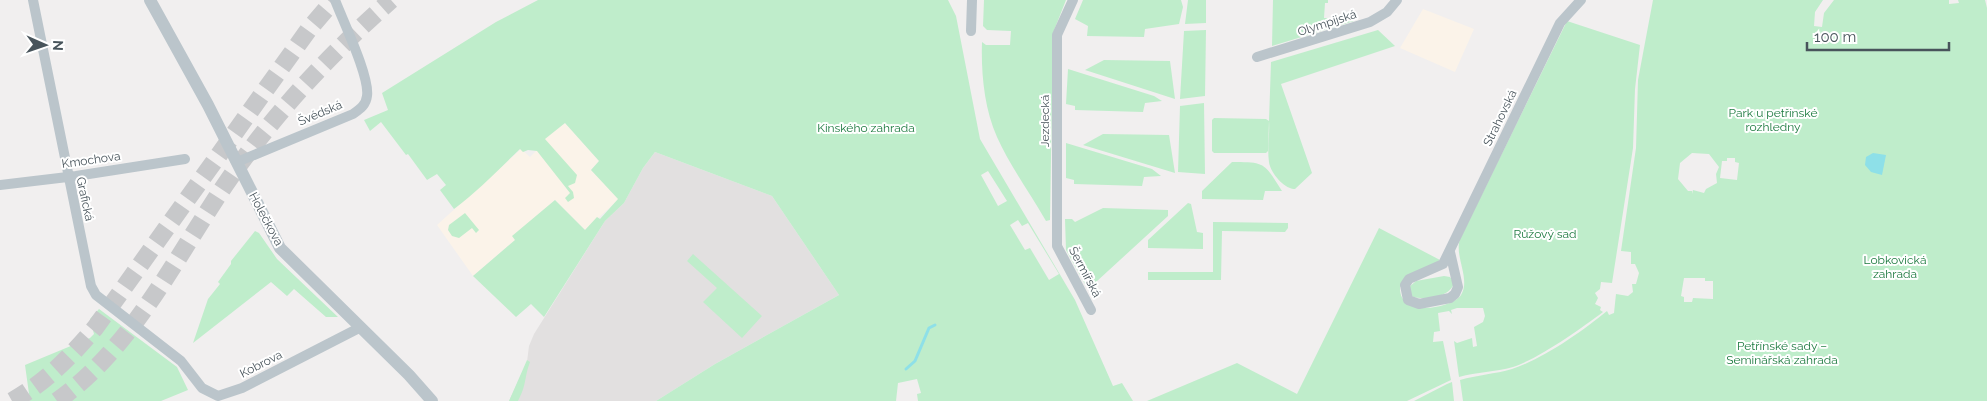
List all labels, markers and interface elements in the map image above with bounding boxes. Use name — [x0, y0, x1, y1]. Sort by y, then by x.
street label: Olympijská — [1296, 7, 1358, 39]
north arrow — [20, 20, 70, 70]
scale bar — [1807, 20, 1950, 52]
text: 100 m — [1814, 28, 1856, 46]
text: N — [50, 40, 66, 51]
street label: Strahovská — [1480, 88, 1520, 148]
street label: Jezdecká — [1038, 95, 1052, 147]
street label: Švédská — [296, 97, 344, 129]
park label: Park u petřínské rozhledny — [1729, 106, 1817, 134]
park label: Kinského zahrada — [817, 121, 915, 135]
street label: Kmochova — [61, 149, 121, 171]
street label: Grafická — [73, 176, 97, 222]
street label: Holečkova — [246, 190, 286, 248]
park label: Růžový sad — [1514, 227, 1577, 241]
street label: Šermířská — [1066, 244, 1104, 300]
park label: Lobkovická zahrada — [1864, 253, 1926, 281]
park label: Petřínské sady – Seminářská zahrada — [1726, 339, 1838, 367]
street label: Kobrova — [238, 347, 284, 381]

